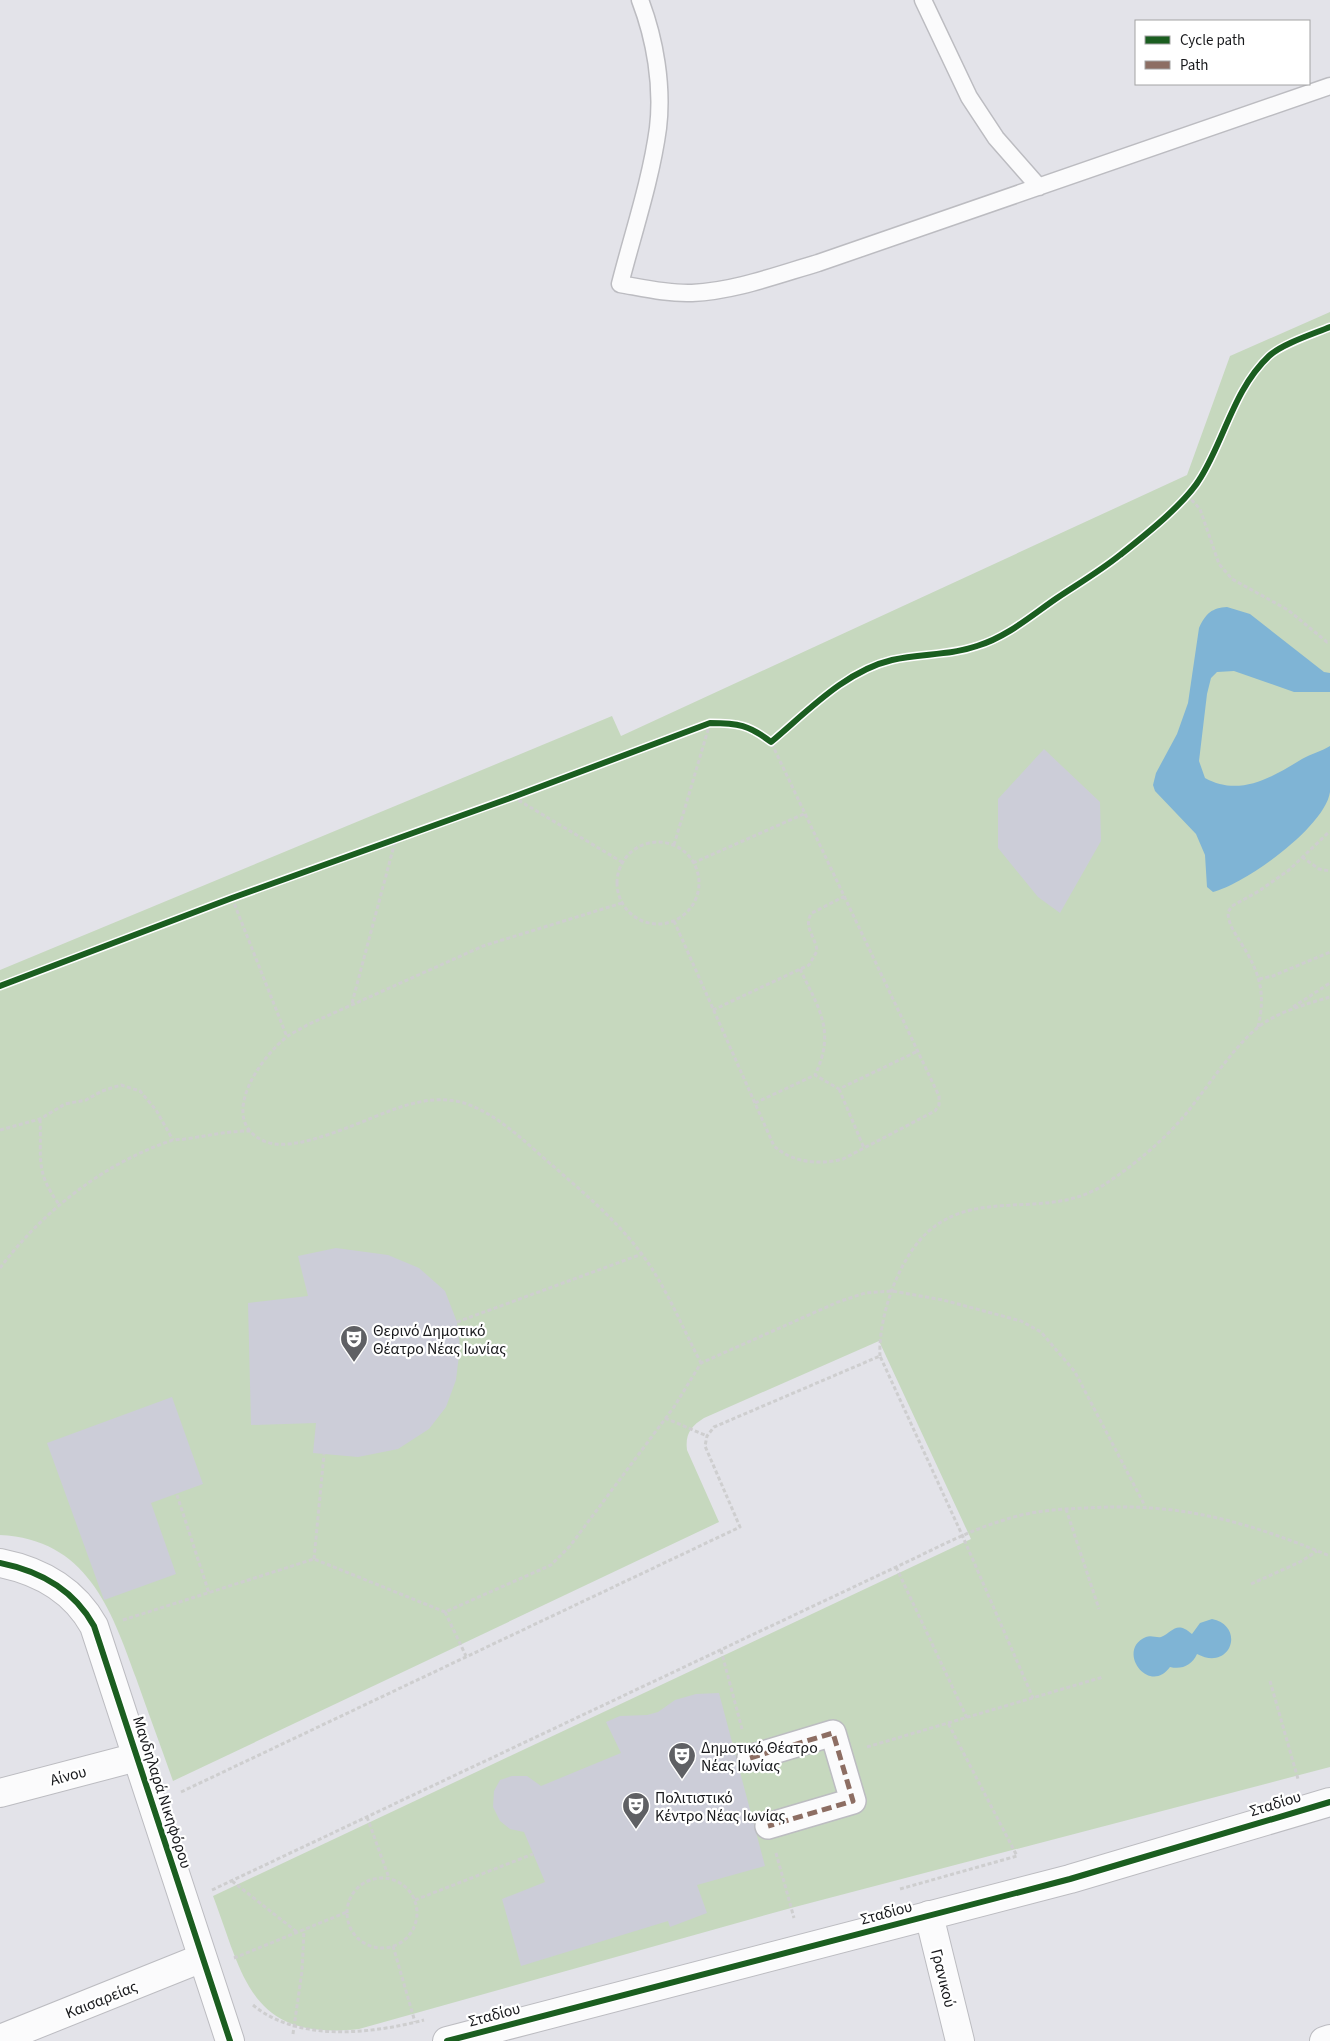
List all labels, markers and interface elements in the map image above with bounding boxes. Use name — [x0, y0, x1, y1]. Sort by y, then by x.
legend — [1135, 20, 1310, 85]
text: Cycle path — [1180, 30, 1245, 51]
text: Path — [1180, 55, 1208, 76]
place label: Θερινό Δημοτικό Θέατρο Νέας Ιωνίας — [373, 1320, 506, 1360]
theatre icon: Θερινό Δημοτικό Θέατρο Νέας Ιωνίας — [339, 1324, 369, 1363]
street label: Μανδηλαρά Νικηφόρου — [127, 1713, 197, 1871]
place label: Δημοτικό Θέατρο Νέας Ιωνίας — [701, 1737, 818, 1777]
theatre icon: Δημοτικό Θέατρο Νέας Ιωνίας — [667, 1741, 697, 1780]
street label: Αίνου — [48, 1761, 89, 1791]
street label: Σταδίου — [1247, 1786, 1304, 1822]
place label: Πολιτιστικό Κέντρο Νέας Ιωνίας — [655, 1787, 785, 1827]
theatre icon: Πολιτιστικό Κέντρο Νέας Ιωνίας — [621, 1791, 651, 1830]
street label: Σταδίου — [858, 1895, 915, 1930]
street label: Γρανικού — [925, 1947, 961, 2010]
street label: Καισαρείας — [62, 1975, 141, 2024]
street label: Σταδίου — [466, 1997, 523, 2032]

